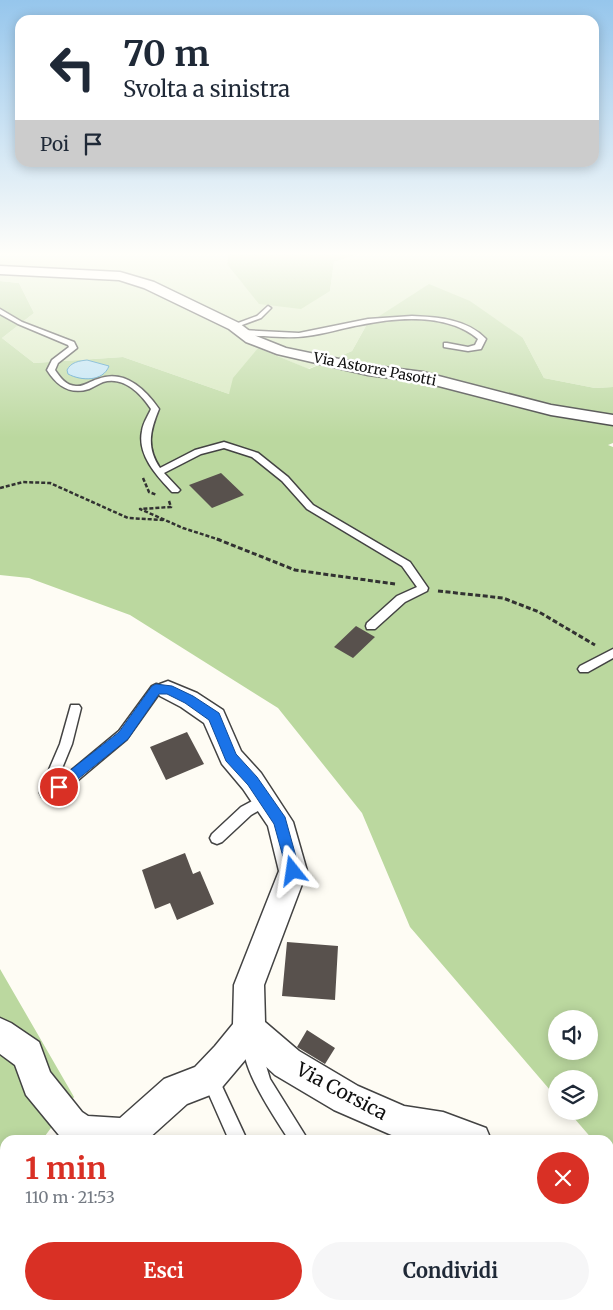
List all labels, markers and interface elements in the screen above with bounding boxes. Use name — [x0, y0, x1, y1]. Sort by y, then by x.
text: 70 m — [123, 32, 210, 76]
icon: left — [40, 35, 105, 100]
text: Svolta a sinistra — [123, 75, 290, 103]
icon: arrive — [79, 130, 107, 158]
text: Poi — [40, 132, 69, 156]
street label: Via Astorre Pasotti — [311, 348, 438, 390]
pin — [38, 766, 80, 808]
icon: arrive — [45, 773, 73, 801]
position arrow — [266, 844, 318, 896]
map controls — [548, 1010, 598, 1120]
button: sound — [548, 1010, 598, 1060]
street label: Via Corsica — [291, 1057, 392, 1125]
button: layers — [548, 1070, 598, 1120]
text: 1 min — [25, 1149, 107, 1187]
button: close — [537, 1152, 589, 1204]
text: 110 m · 21:53 — [25, 1187, 115, 1207]
button: Esci — [25, 1242, 302, 1300]
button: Condividi — [312, 1242, 589, 1300]

